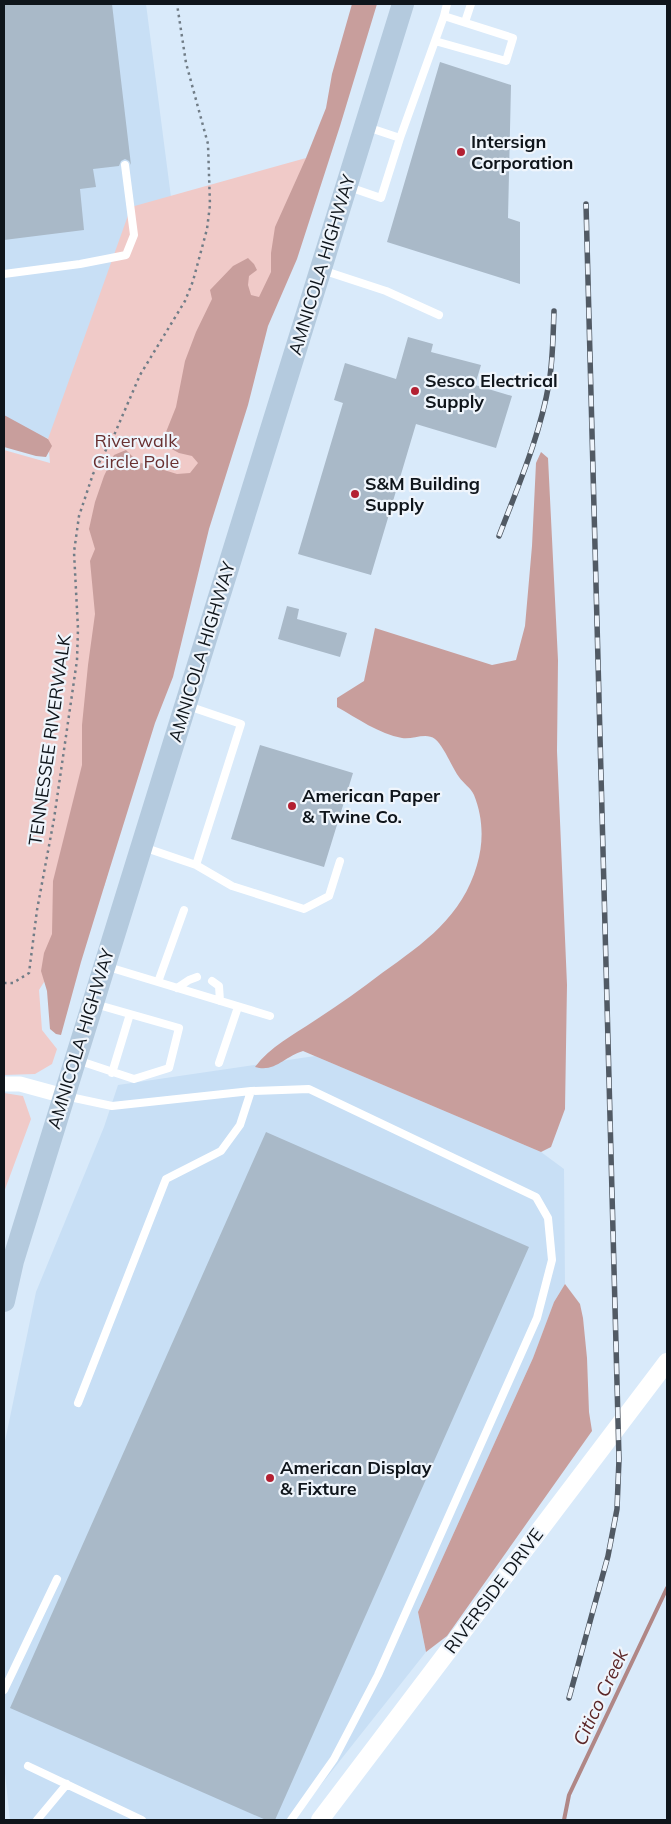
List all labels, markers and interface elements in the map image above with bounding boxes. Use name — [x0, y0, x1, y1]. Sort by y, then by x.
place label: Intersign Corporation — [471, 130, 573, 174]
marker: Intersign Corporation — [455, 146, 467, 158]
street label: AMNICOLA HIGHWAY — [283, 171, 360, 358]
place label: Sesco Electrical Supply — [425, 369, 558, 413]
marker: Sesco Electrical Supply — [409, 385, 421, 397]
park label: Riverwalk Circle Pole — [93, 429, 179, 473]
place label: S&M Building Supply — [365, 472, 480, 516]
marker: S&M Building Supply — [349, 488, 361, 500]
street label: AMNICOLA HIGHWAY — [163, 558, 240, 745]
street label: TENNESSEE RIVERWALK — [23, 632, 76, 847]
place label: American Paper & Twine Co. — [302, 784, 441, 828]
marker: American Paper & Twine Co. — [286, 800, 298, 812]
street label: AMNICOLA HIGHWAY — [42, 945, 119, 1132]
place label: American Display & Fixture — [280, 1456, 432, 1500]
marker: American Display & Fixture — [264, 1472, 276, 1484]
street label: RIVERSIDE DRIVE — [439, 1523, 548, 1658]
water label: Citico Creek — [567, 1644, 633, 1749]

